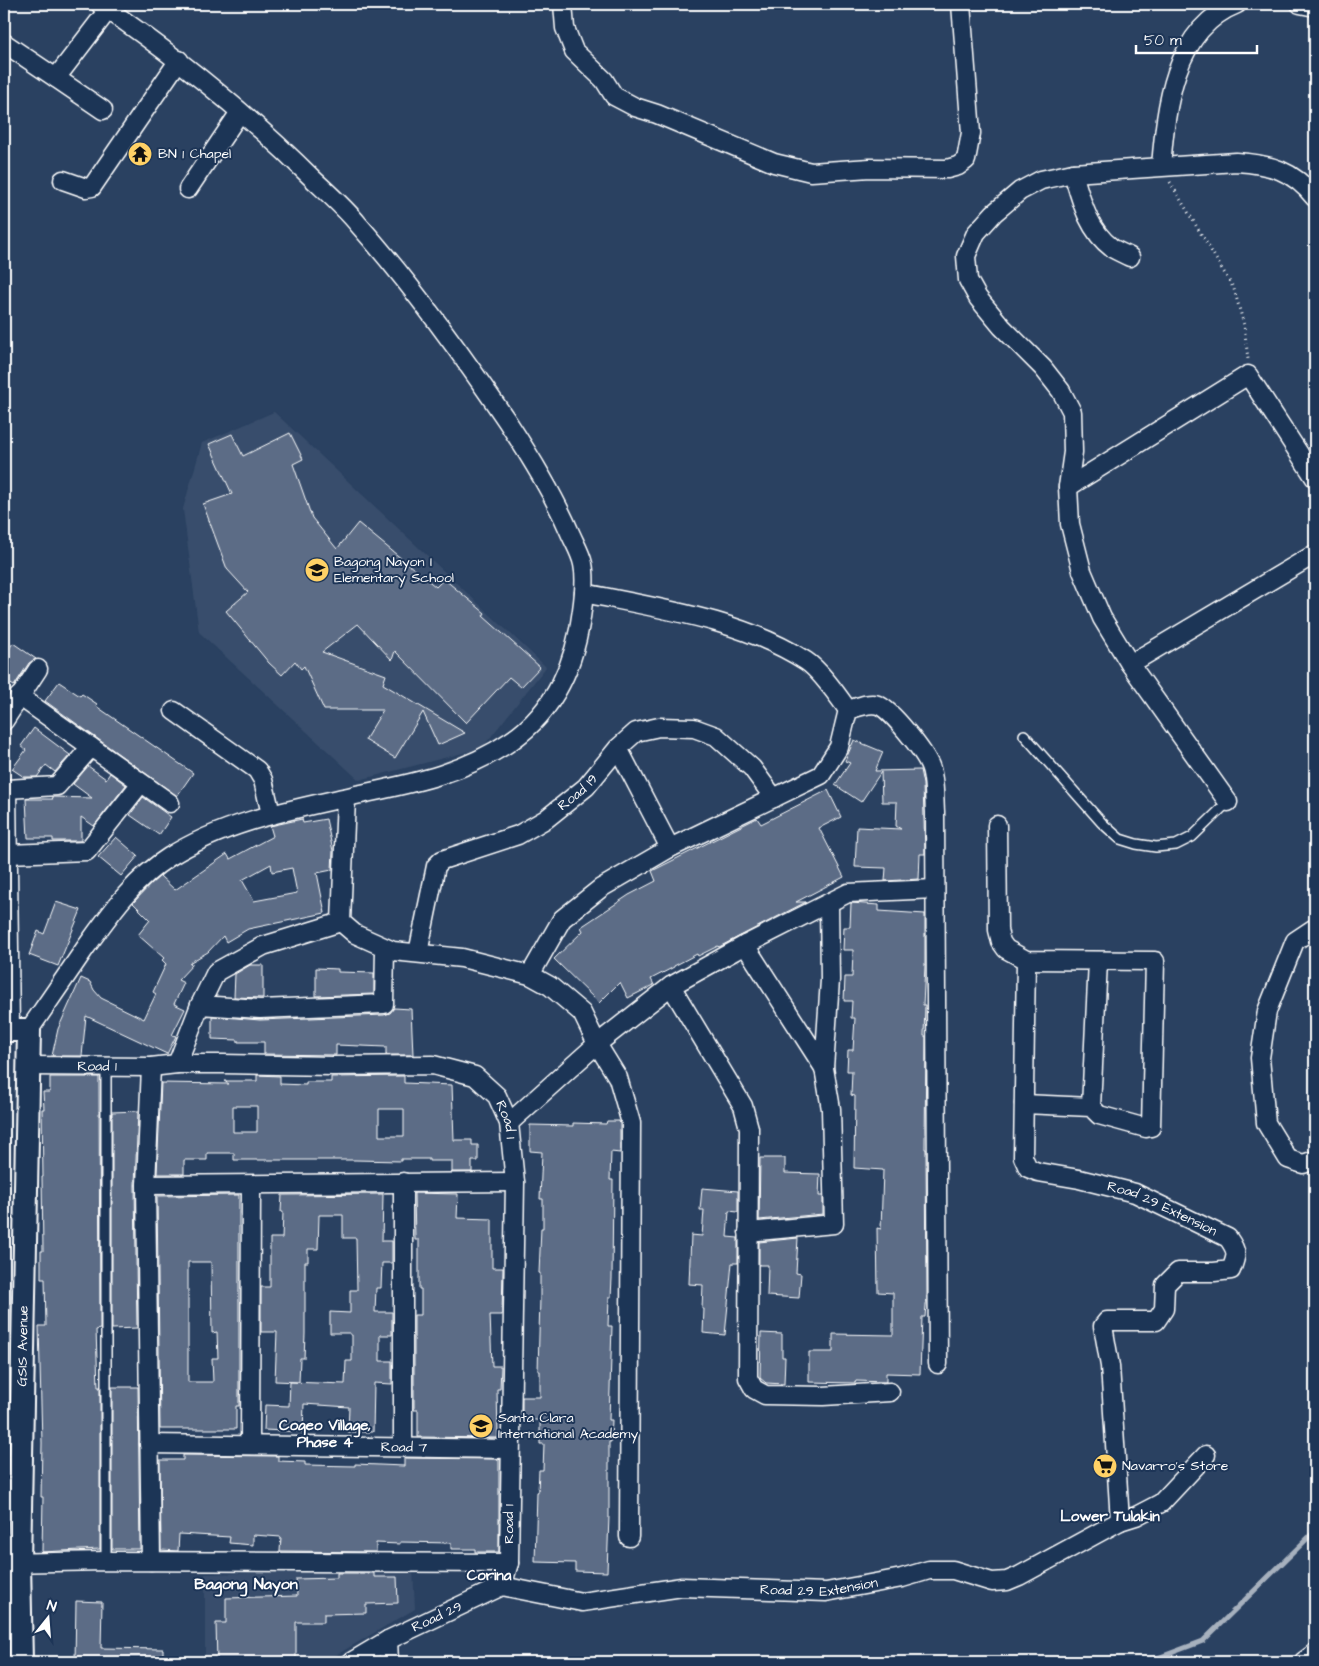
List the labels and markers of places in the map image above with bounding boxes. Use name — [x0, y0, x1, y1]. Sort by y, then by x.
temple icon: BN 1 Chapel — [127, 141, 153, 167]
place label: BN 1 Chapel — [158, 144, 231, 164]
place label: Bagong Nayon I Elementary School — [334, 552, 454, 588]
school or university icon: Bagong Nayon I Elementary School — [304, 557, 330, 583]
place label: Santa Clara International Academy — [498, 1408, 638, 1444]
school or university icon: Santa Clara International Academy — [468, 1413, 494, 1439]
supermarket icon: Navarro's Store — [1092, 1453, 1118, 1479]
place label: Navarro's Store — [1122, 1456, 1229, 1476]

